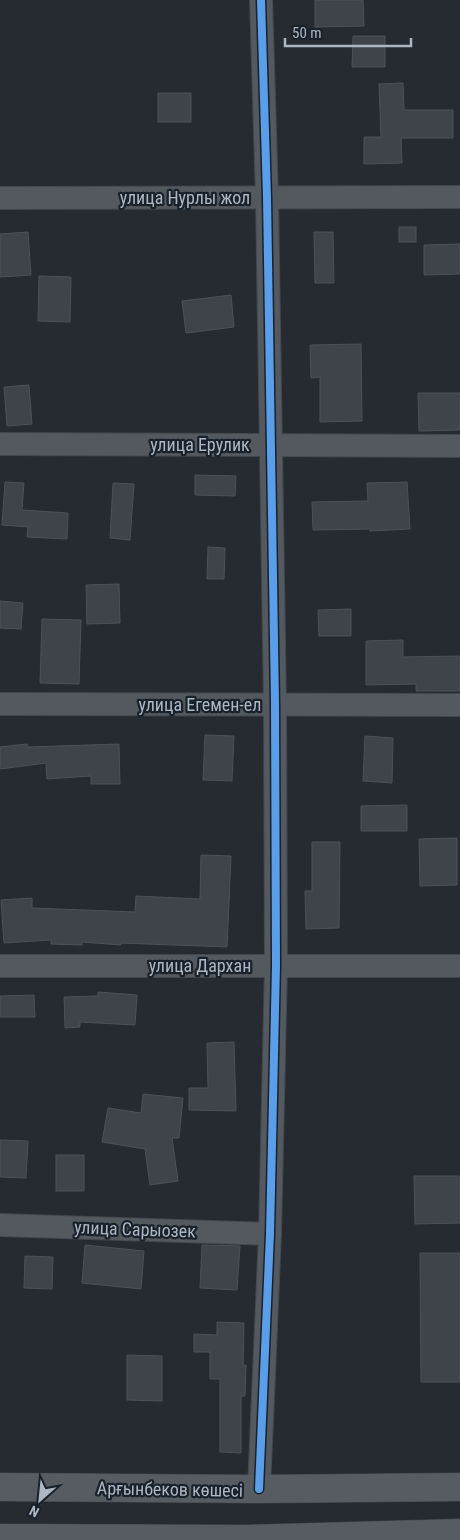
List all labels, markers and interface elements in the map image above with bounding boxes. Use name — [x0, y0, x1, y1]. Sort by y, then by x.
scale bar — [285, 15, 411, 47]
text: 50 m — [292, 24, 322, 42]
street label: улица Нурлы жол — [120, 187, 250, 208]
street label: улица Ерулик — [150, 434, 250, 455]
street label: улица Егемен-ел — [139, 694, 261, 715]
street label: улица Дархан — [149, 955, 251, 976]
street label: улица Сарыозек — [74, 1216, 197, 1242]
north arrow — [15, 1475, 65, 1525]
street label: Арғынбеков көшесі — [97, 1477, 243, 1501]
text: N — [27, 1503, 42, 1521]

